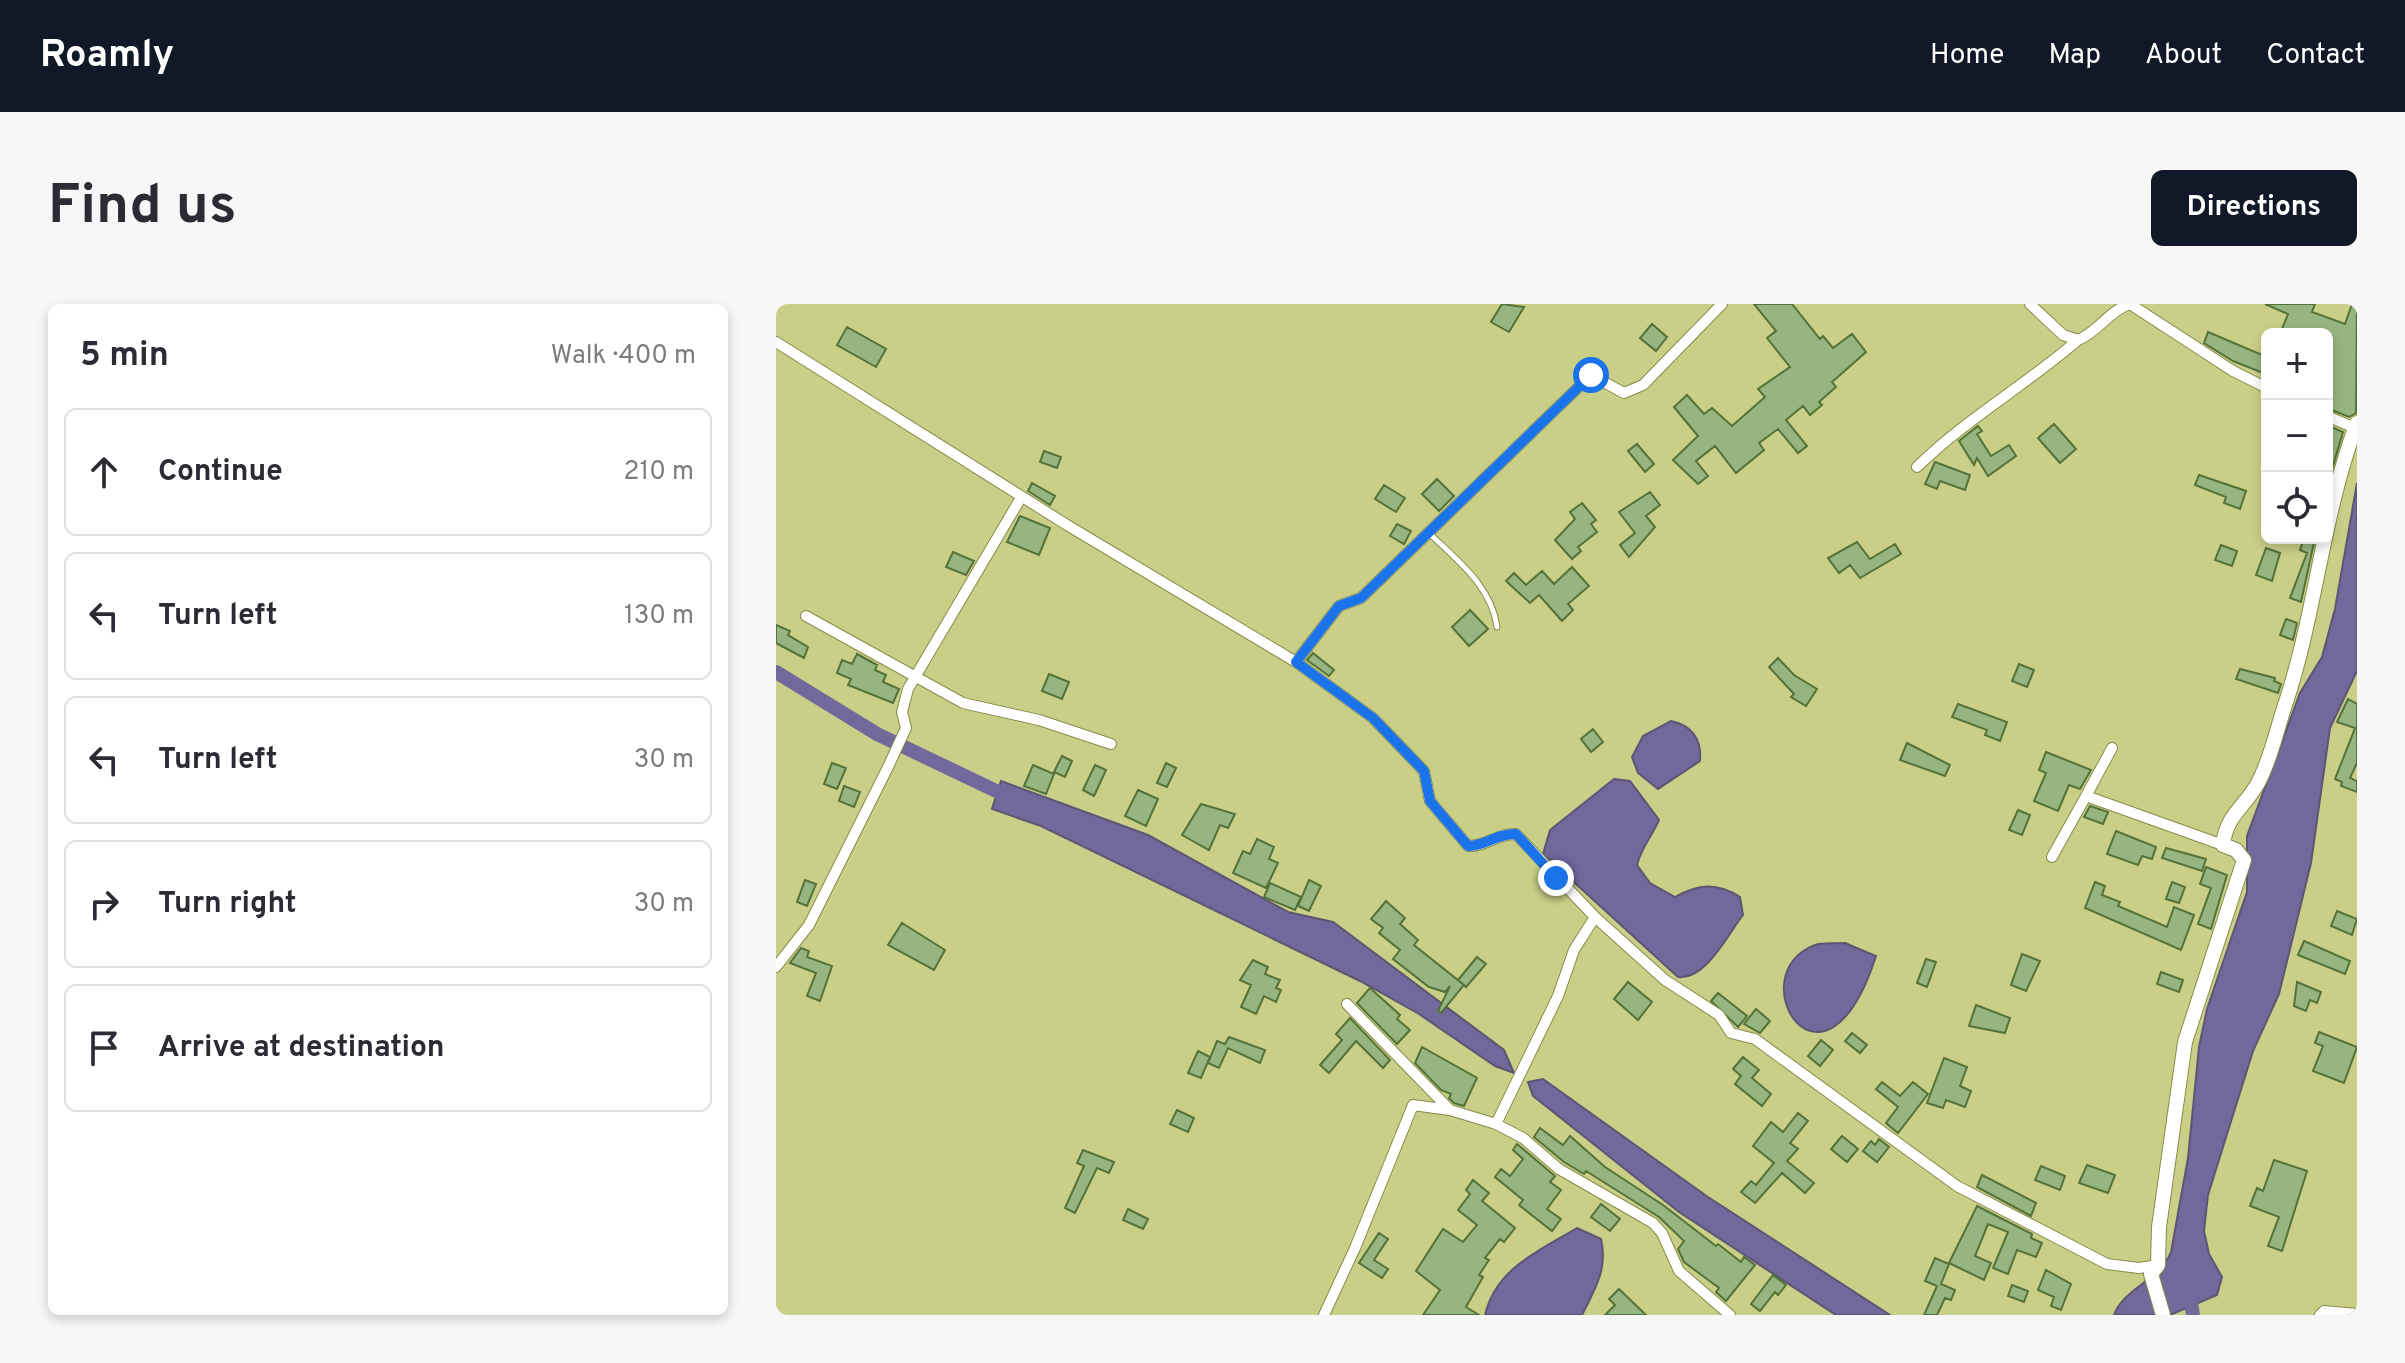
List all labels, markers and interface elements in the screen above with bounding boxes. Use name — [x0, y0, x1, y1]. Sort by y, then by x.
text: Roamly — [40, 32, 174, 81]
text: Home — [1930, 38, 2004, 74]
text: Map — [2048, 38, 2101, 74]
text: About — [2145, 38, 2222, 74]
text: Contact — [2266, 38, 2365, 74]
button: Directions — [2151, 170, 2357, 246]
text: Find us — [48, 173, 237, 243]
map controls — [2261, 328, 2333, 544]
button: + — [2261, 328, 2333, 400]
text: 5 min — [80, 335, 169, 378]
text: Walk · 400 m — [551, 340, 696, 373]
route start — [1573, 357, 1609, 393]
button: − — [2261, 400, 2333, 472]
icon: ahead — [82, 450, 126, 494]
text: Continue — [158, 454, 283, 491]
text: 210 m — [624, 456, 694, 489]
button: locate — [2261, 472, 2333, 544]
icon: left — [82, 594, 126, 638]
text: Turn left — [158, 598, 278, 635]
text: 130 m — [624, 600, 694, 633]
icon: left — [82, 738, 126, 782]
text: Turn left — [158, 742, 278, 779]
text: 30 m — [634, 744, 694, 777]
route end — [1538, 860, 1574, 896]
icon: right — [82, 882, 126, 926]
text: Turn right — [158, 886, 296, 923]
text: 30 m — [634, 888, 694, 921]
icon: arrive — [82, 1026, 126, 1070]
text: Arrive at destination — [158, 1030, 444, 1067]

